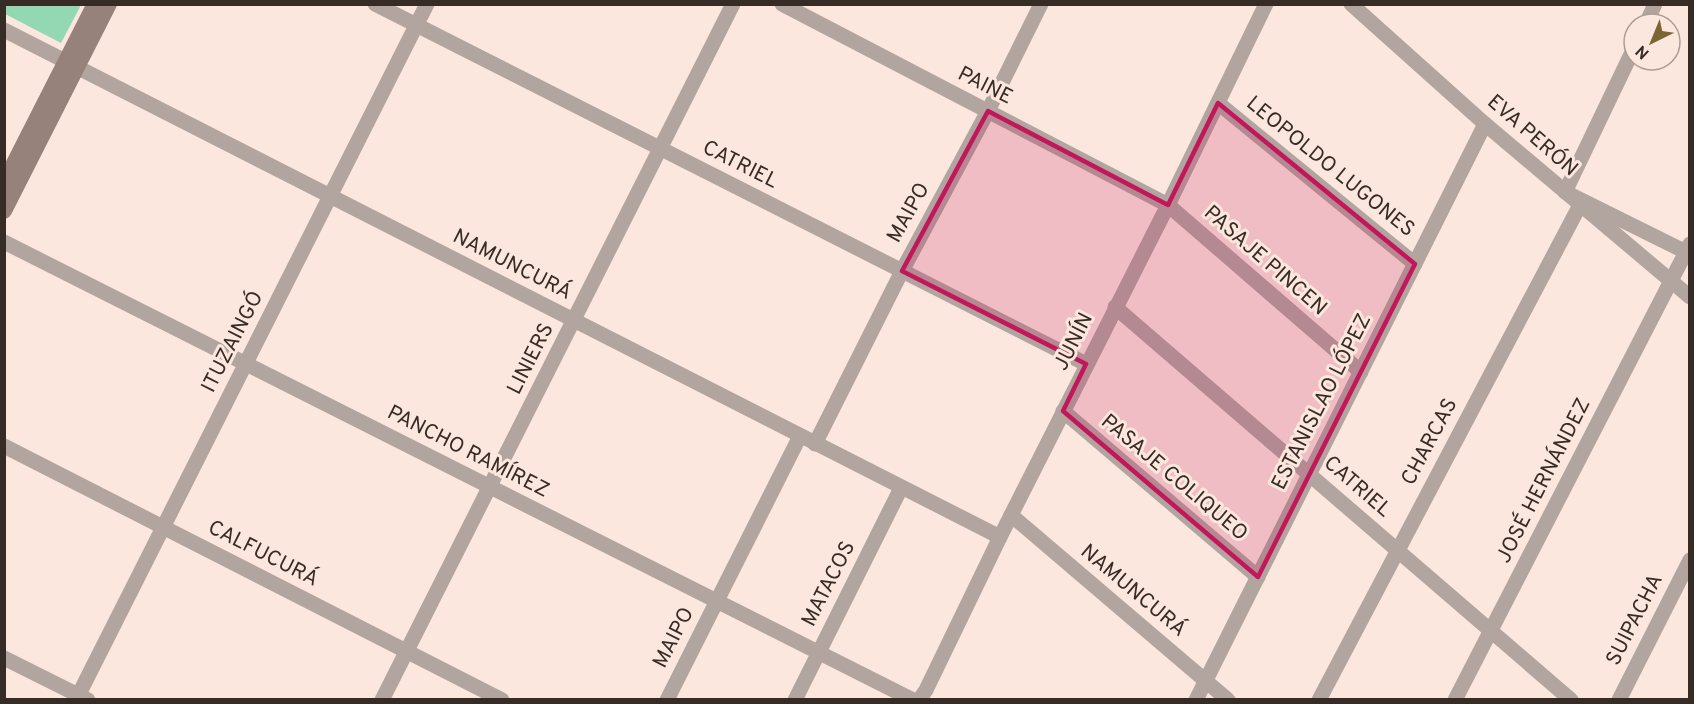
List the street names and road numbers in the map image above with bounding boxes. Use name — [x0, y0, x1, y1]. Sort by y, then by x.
street label: PAINE — [953, 61, 1017, 111]
street label: EVA PERÓN — [1481, 88, 1584, 183]
street label: LEOPOLDO LUGONES — [1240, 91, 1420, 243]
street label: CATRIEL — [698, 135, 783, 196]
street label: MAIPO — [882, 178, 936, 248]
street label: PASAJE PINCEN — [1198, 200, 1332, 322]
street label: NAMUNCURÁ — [448, 223, 577, 307]
street label: ITUZAINGÓ — [195, 286, 270, 397]
street label: JUNÍN — [1047, 308, 1100, 376]
street label: ESTANISLAO LÓPEZ — [1265, 309, 1378, 495]
street label: LINIERS — [502, 319, 560, 399]
street label: CHARCAS — [1396, 394, 1464, 490]
street label: JOSÉ HERNÁNDEZ — [1490, 394, 1597, 568]
street label: PANCHO RAMÍREZ — [382, 399, 554, 504]
street label: PASAJE COLIQUEO — [1095, 409, 1253, 547]
street label: CATRIEL — [1318, 450, 1397, 524]
street label: CALFUCURÁ — [203, 514, 323, 593]
street label: MATACOS — [796, 537, 862, 631]
street label: NAMUNCURÁ — [1074, 538, 1192, 643]
street label: SUIPACHA — [1600, 570, 1670, 670]
street label: MAIPO — [647, 603, 701, 673]

